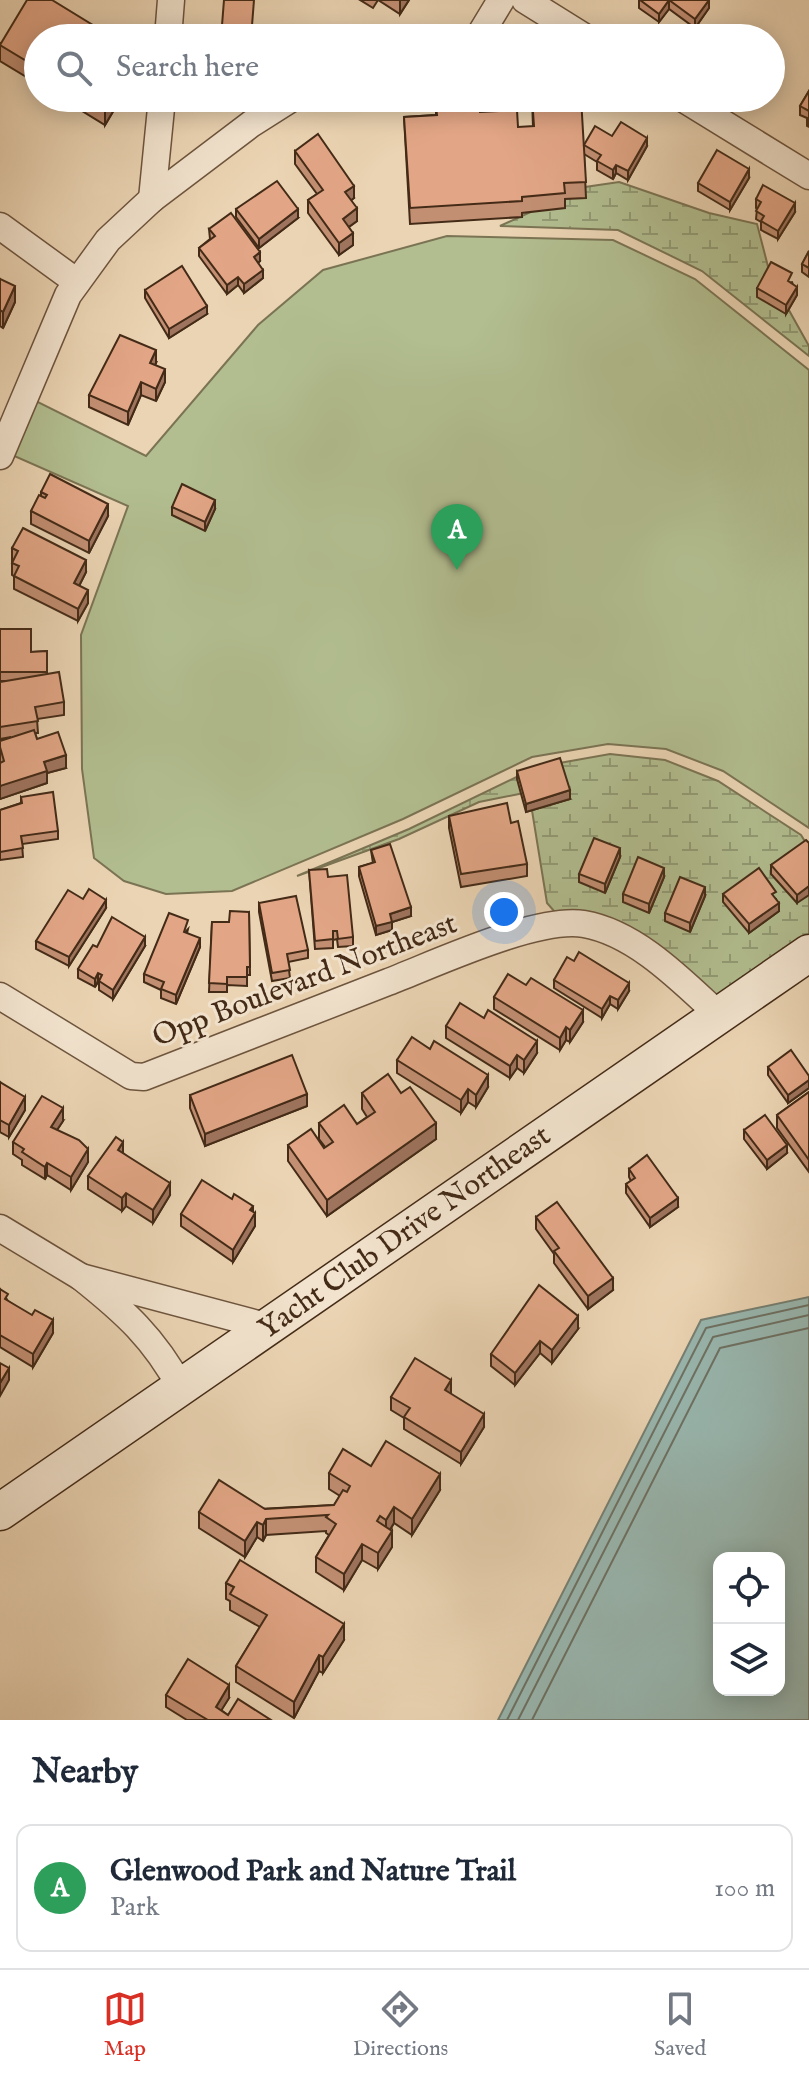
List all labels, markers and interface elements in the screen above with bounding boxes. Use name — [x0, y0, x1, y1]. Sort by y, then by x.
search box — [24, 24, 785, 112]
icon: search — [52, 46, 96, 90]
text: Search here — [116, 49, 259, 87]
pin: A — [431, 504, 483, 570]
your location — [484, 892, 524, 932]
street label: Opp Boulevard Northeast — [147, 905, 463, 1057]
street label: Yacht Club Drive Northeast — [251, 1118, 559, 1348]
map controls — [713, 1552, 785, 1696]
button: locate — [713, 1552, 785, 1624]
button: layers — [713, 1624, 785, 1696]
text: Nearby — [32, 1751, 138, 1794]
text: Glenwood Park and Nature Trail — [110, 1853, 516, 1891]
text: A — [51, 1872, 69, 1905]
text: 100 m — [714, 1872, 775, 1905]
text: Park — [110, 1891, 159, 1924]
tab: Map — [103, 1987, 147, 2063]
tab: Directions — [353, 1987, 448, 2063]
tab: Saved — [654, 1987, 706, 2063]

